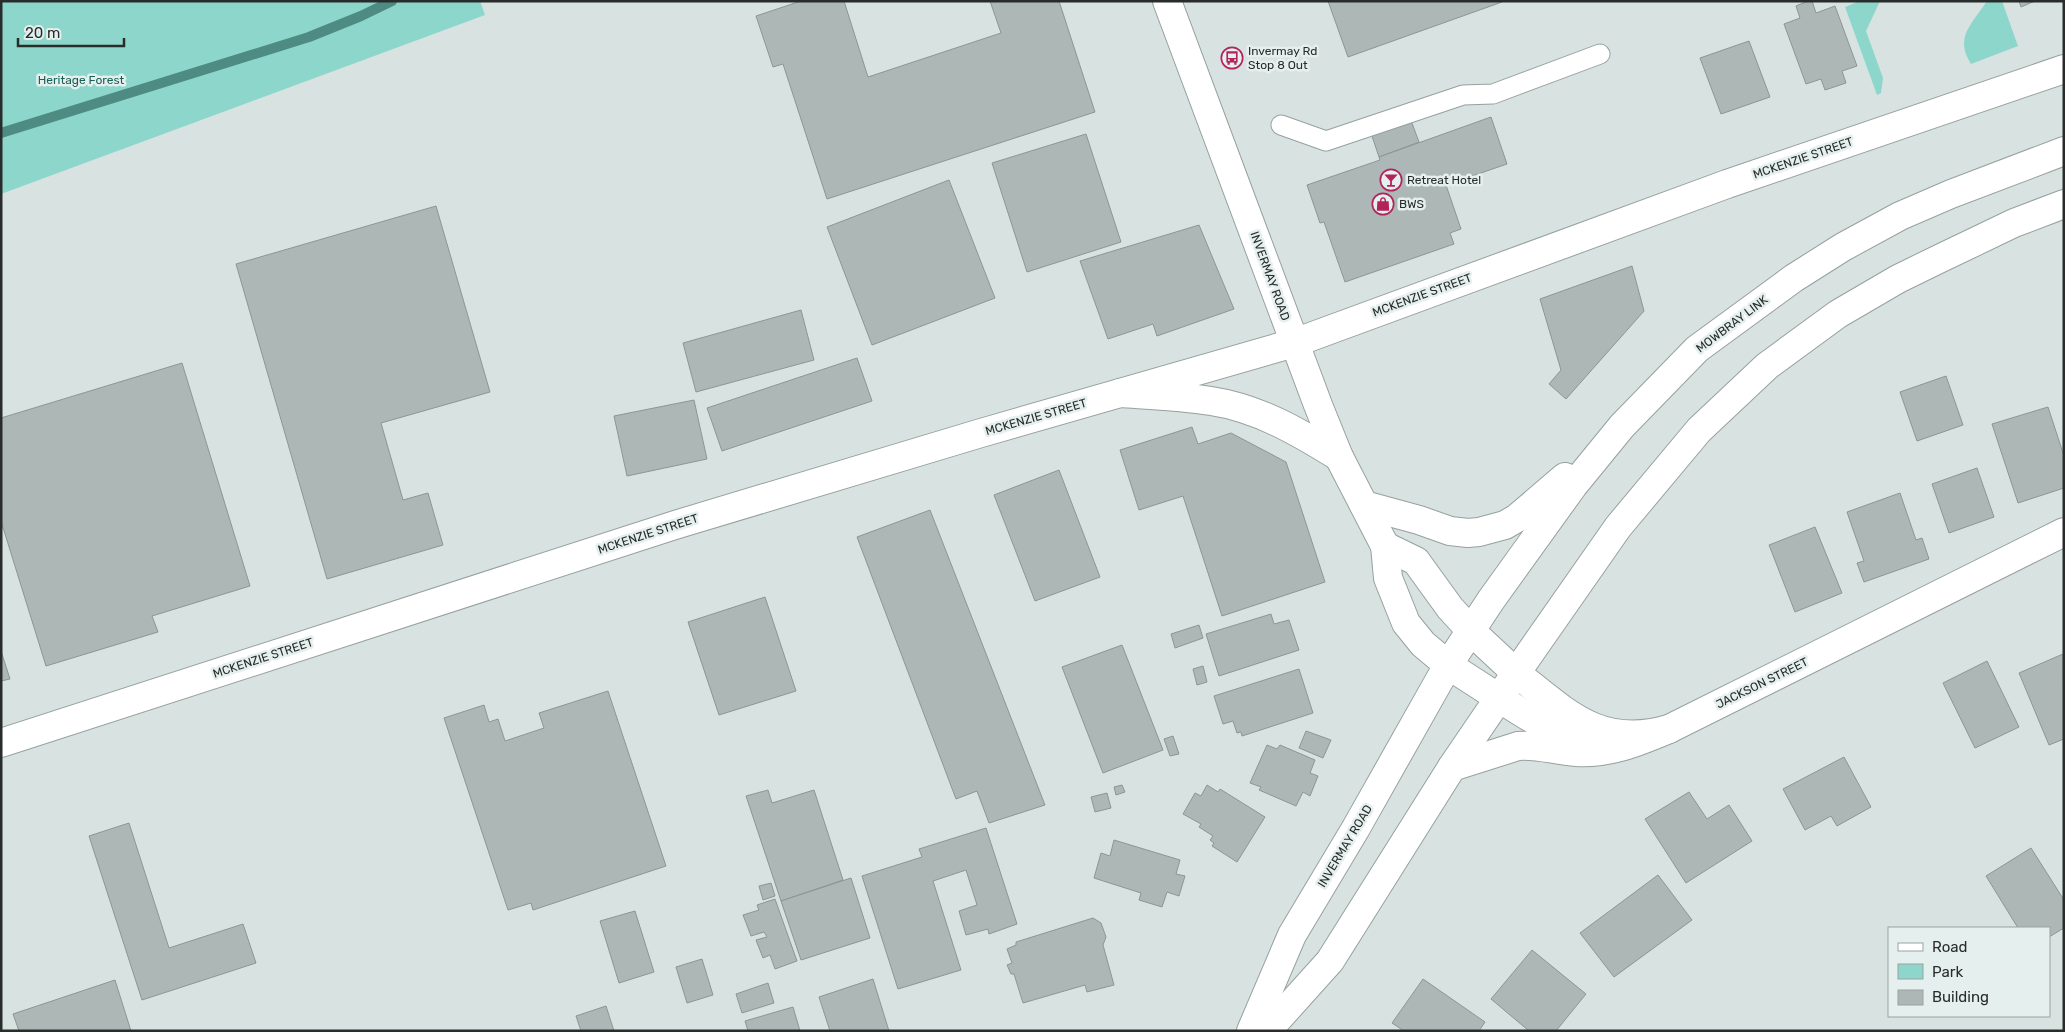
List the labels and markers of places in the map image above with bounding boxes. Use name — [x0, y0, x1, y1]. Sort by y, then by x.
place label: Invermay Rd Stop 8 Out — [1248, 44, 1317, 72]
bus stop icon: Invermay Rd Stop 8 Out — [1220, 46, 1244, 70]
bar icon: Retreat Hotel — [1379, 168, 1403, 192]
place label: Retreat Hotel — [1407, 173, 1481, 187]
shop icon: BWS — [1371, 192, 1395, 216]
place label: BWS — [1399, 197, 1424, 211]

